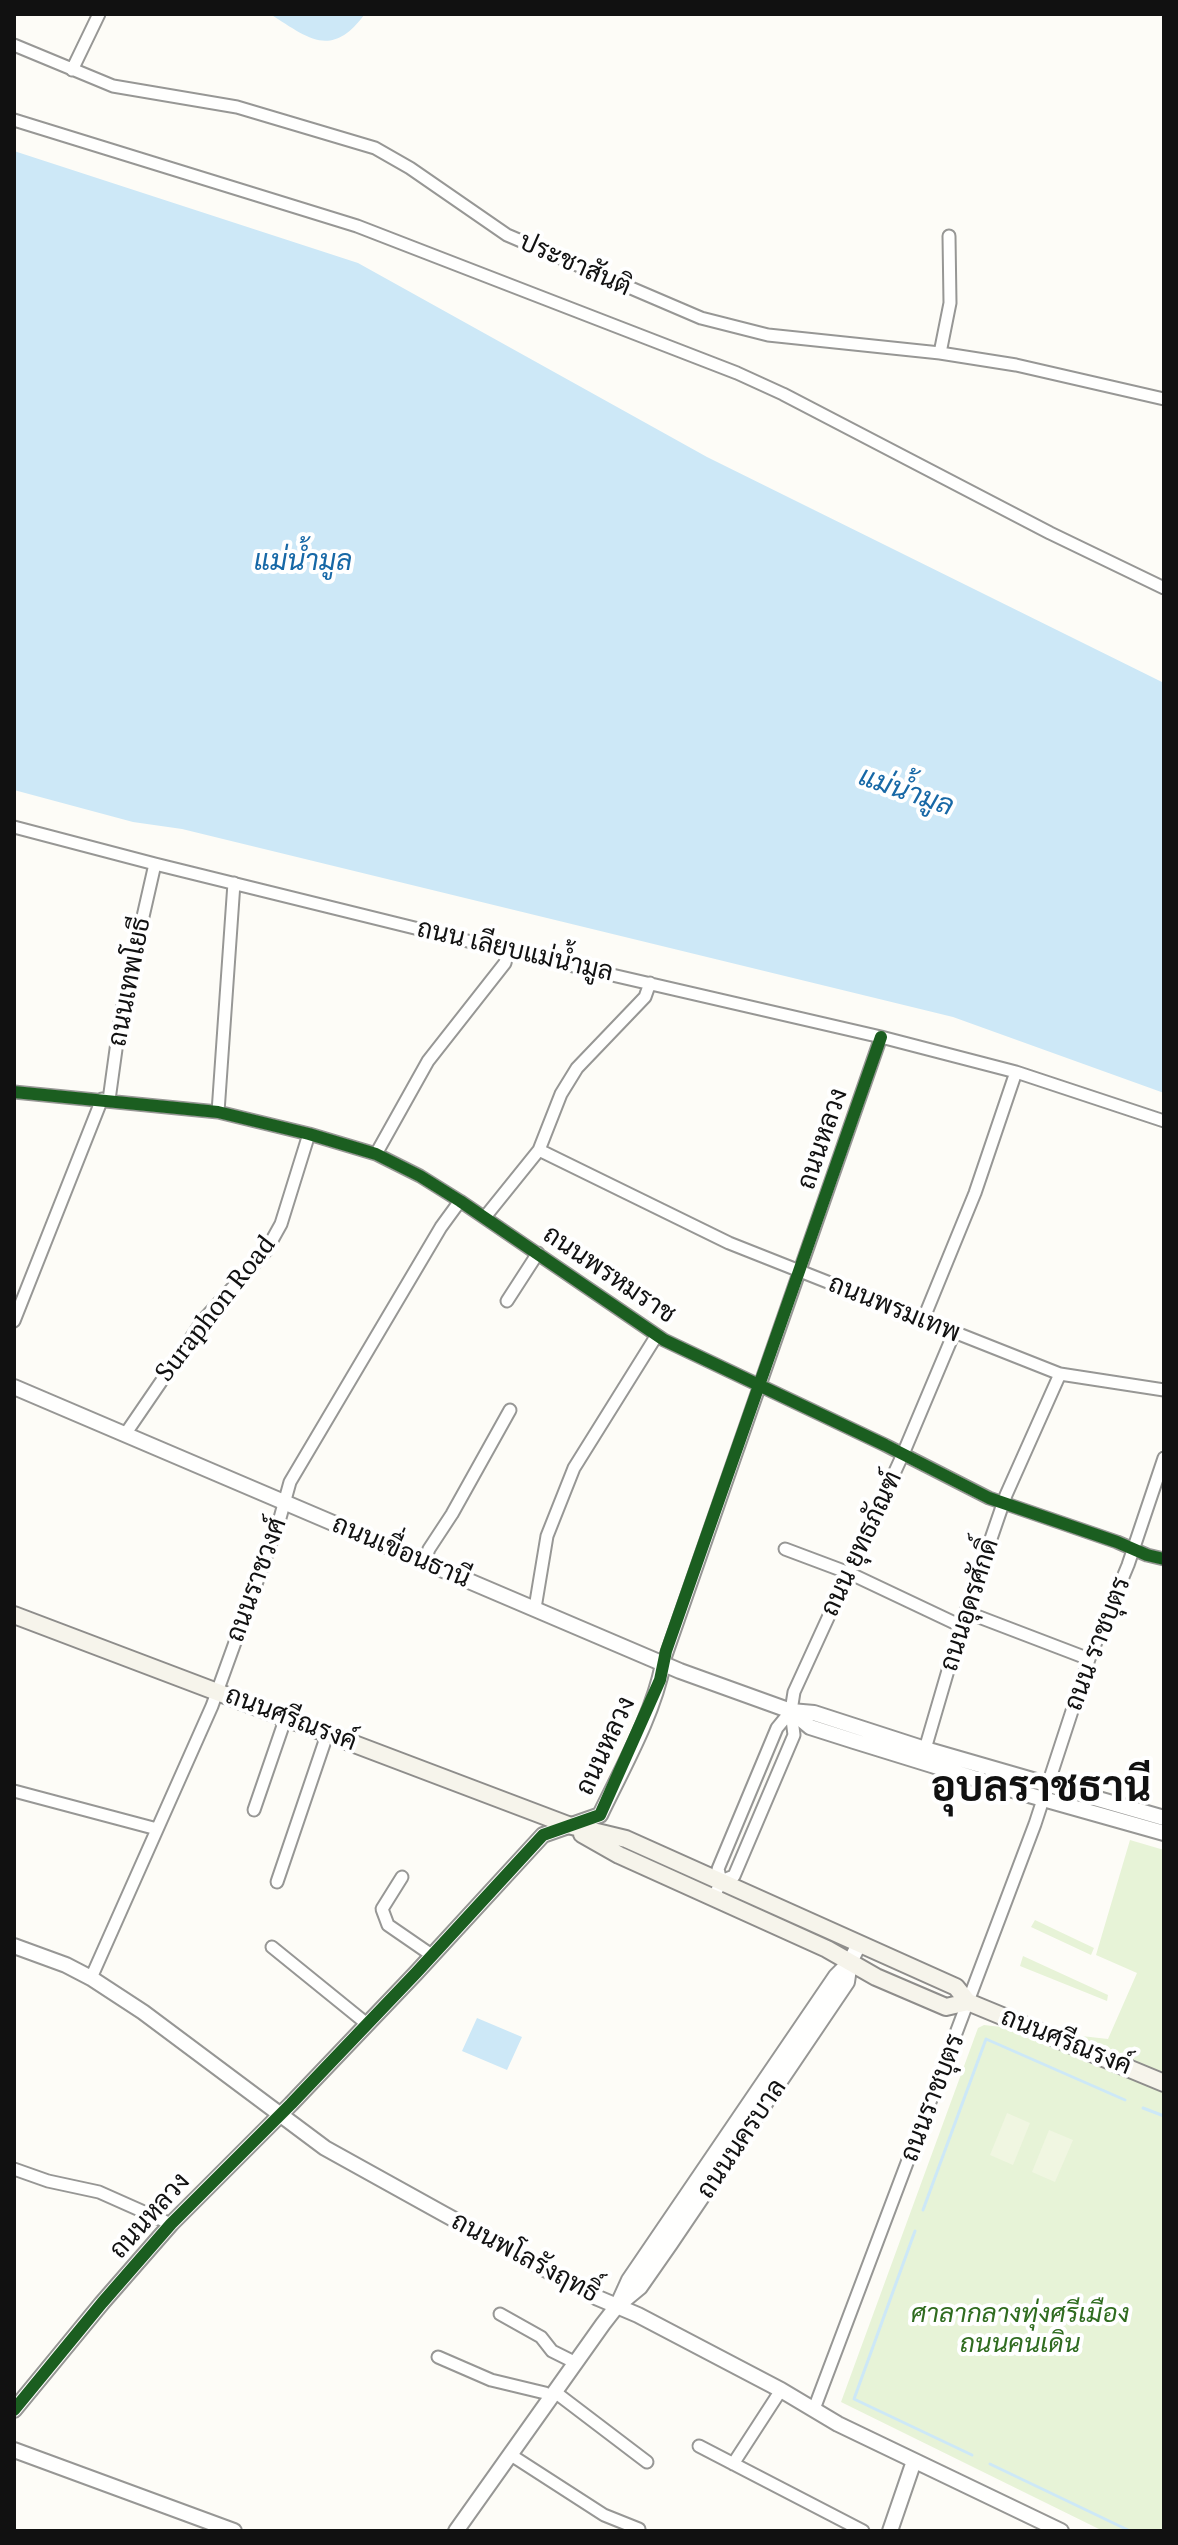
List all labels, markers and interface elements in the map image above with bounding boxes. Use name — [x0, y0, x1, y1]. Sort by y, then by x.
street label: ประชาสันติ — [514, 226, 636, 304]
water label: แม่น้ำมูล — [254, 545, 352, 579]
water label: แม่น้ำมูล — [854, 760, 958, 824]
street label: ถนน เลียบแม่น้ำมูล — [414, 913, 616, 989]
street label: ถนนเทพโยธี — [102, 915, 158, 1049]
street label: ถนนหลวง — [791, 1084, 855, 1194]
street label: ถนนพรหมราช — [537, 1219, 681, 1331]
street label: Suraphon Road — [149, 1230, 283, 1388]
street label: ถนนพรมเทพ — [824, 1268, 964, 1350]
street label: ถนน ยุทธภัณฑ์ — [815, 1466, 909, 1622]
street label: ถนนเขื่อนธานี — [327, 1509, 475, 1595]
street label: ถนนราชวงศ์ — [220, 1514, 294, 1646]
street label: ถนนอุดรศักดิ์ — [934, 1535, 1006, 1675]
street label: ถนน ราชบุตร — [1058, 1573, 1138, 1715]
street label: ถนนศรีณรงค์ — [221, 1680, 361, 1758]
street label: ถนนหลวง — [570, 1692, 642, 1800]
district label: อุบลราชธานี — [931, 1764, 1151, 1814]
street label: ถนนศรีณรงค์ — [996, 2002, 1136, 2082]
street label: ถนนราชบุตร — [894, 2030, 972, 2166]
street label: ถนนนครบาล — [691, 2073, 793, 2205]
street label: ถนนหลวง — [103, 2167, 197, 2265]
street label: ถนนพโลรังฤทธิ์ — [446, 2206, 604, 2310]
park label: ศาลากลางทุ่งศรีเมือง ถนนคนเดิน — [911, 2299, 1129, 2360]

